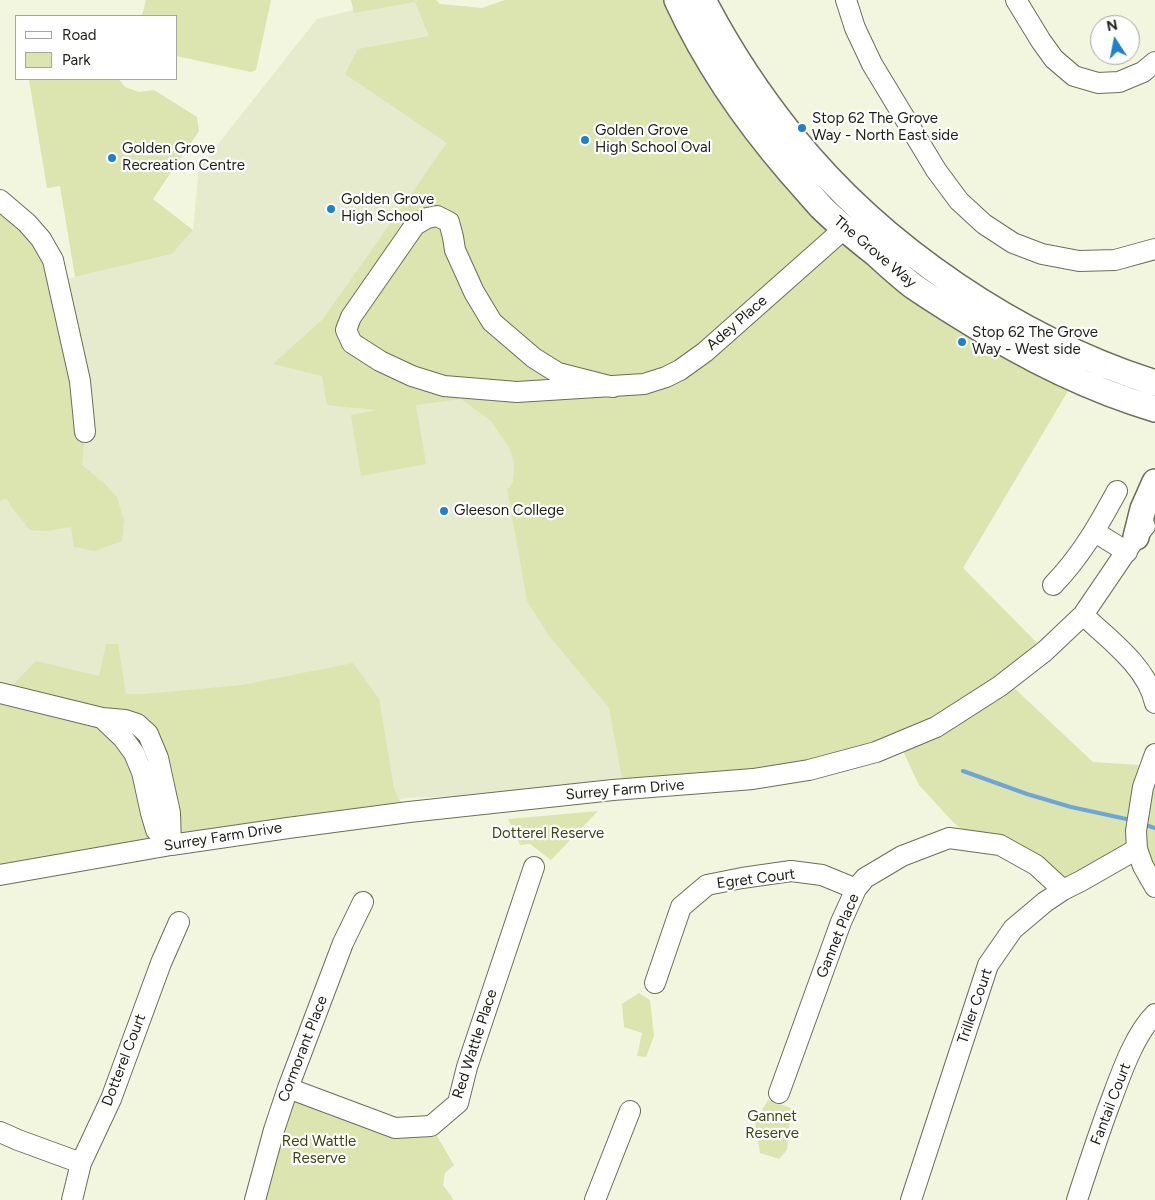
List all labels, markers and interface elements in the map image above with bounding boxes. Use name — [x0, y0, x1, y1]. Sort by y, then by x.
legend — [15, 15, 178, 80]
north arrow — [1090, 15, 1140, 65]
text: N — [1105, 16, 1119, 35]
text: Road — [62, 26, 97, 44]
text: Park — [62, 51, 91, 69]
place label: Stop 62 The Grove Way - North East side — [812, 110, 958, 145]
place label: Golden Grove High School Oval — [595, 122, 711, 157]
marker: Stop 62 The Grove Way - North East side — [796, 122, 808, 134]
marker: Golden Grove High School Oval — [579, 134, 591, 146]
place label: Golden Grove Recreation Centre — [122, 140, 245, 175]
marker: Golden Grove Recreation Centre — [106, 152, 118, 164]
place label: Golden Grove High School — [341, 191, 434, 226]
marker: Golden Grove High School — [325, 203, 337, 215]
street label: The Grove Way — [830, 212, 920, 292]
street label: Adey Place — [703, 292, 771, 354]
place label: Stop 62 The Grove Way - West side — [972, 324, 1098, 359]
marker: Stop 62 The Grove Way - West side — [956, 336, 968, 348]
place label: Gleeson College — [454, 502, 564, 520]
marker: Gleeson College — [438, 505, 450, 517]
street label: Surrey Farm Drive — [565, 776, 685, 804]
street label: Surrey Farm Drive — [163, 819, 283, 855]
park label: Dotterel Reserve — [492, 825, 604, 843]
street label: Egret Court — [716, 865, 796, 893]
street label: Gannet Place — [813, 891, 863, 981]
street label: Triller Court — [954, 966, 996, 1046]
street label: Red Wattle Place — [449, 987, 501, 1101]
street label: Cormorant Place — [274, 993, 332, 1105]
street label: Dotterel Court — [98, 1011, 150, 1109]
street label: Fantail Court — [1087, 1060, 1135, 1148]
park label: Gannet Reserve — [745, 1108, 799, 1143]
park label: Red Wattle Reserve — [282, 1133, 356, 1168]

